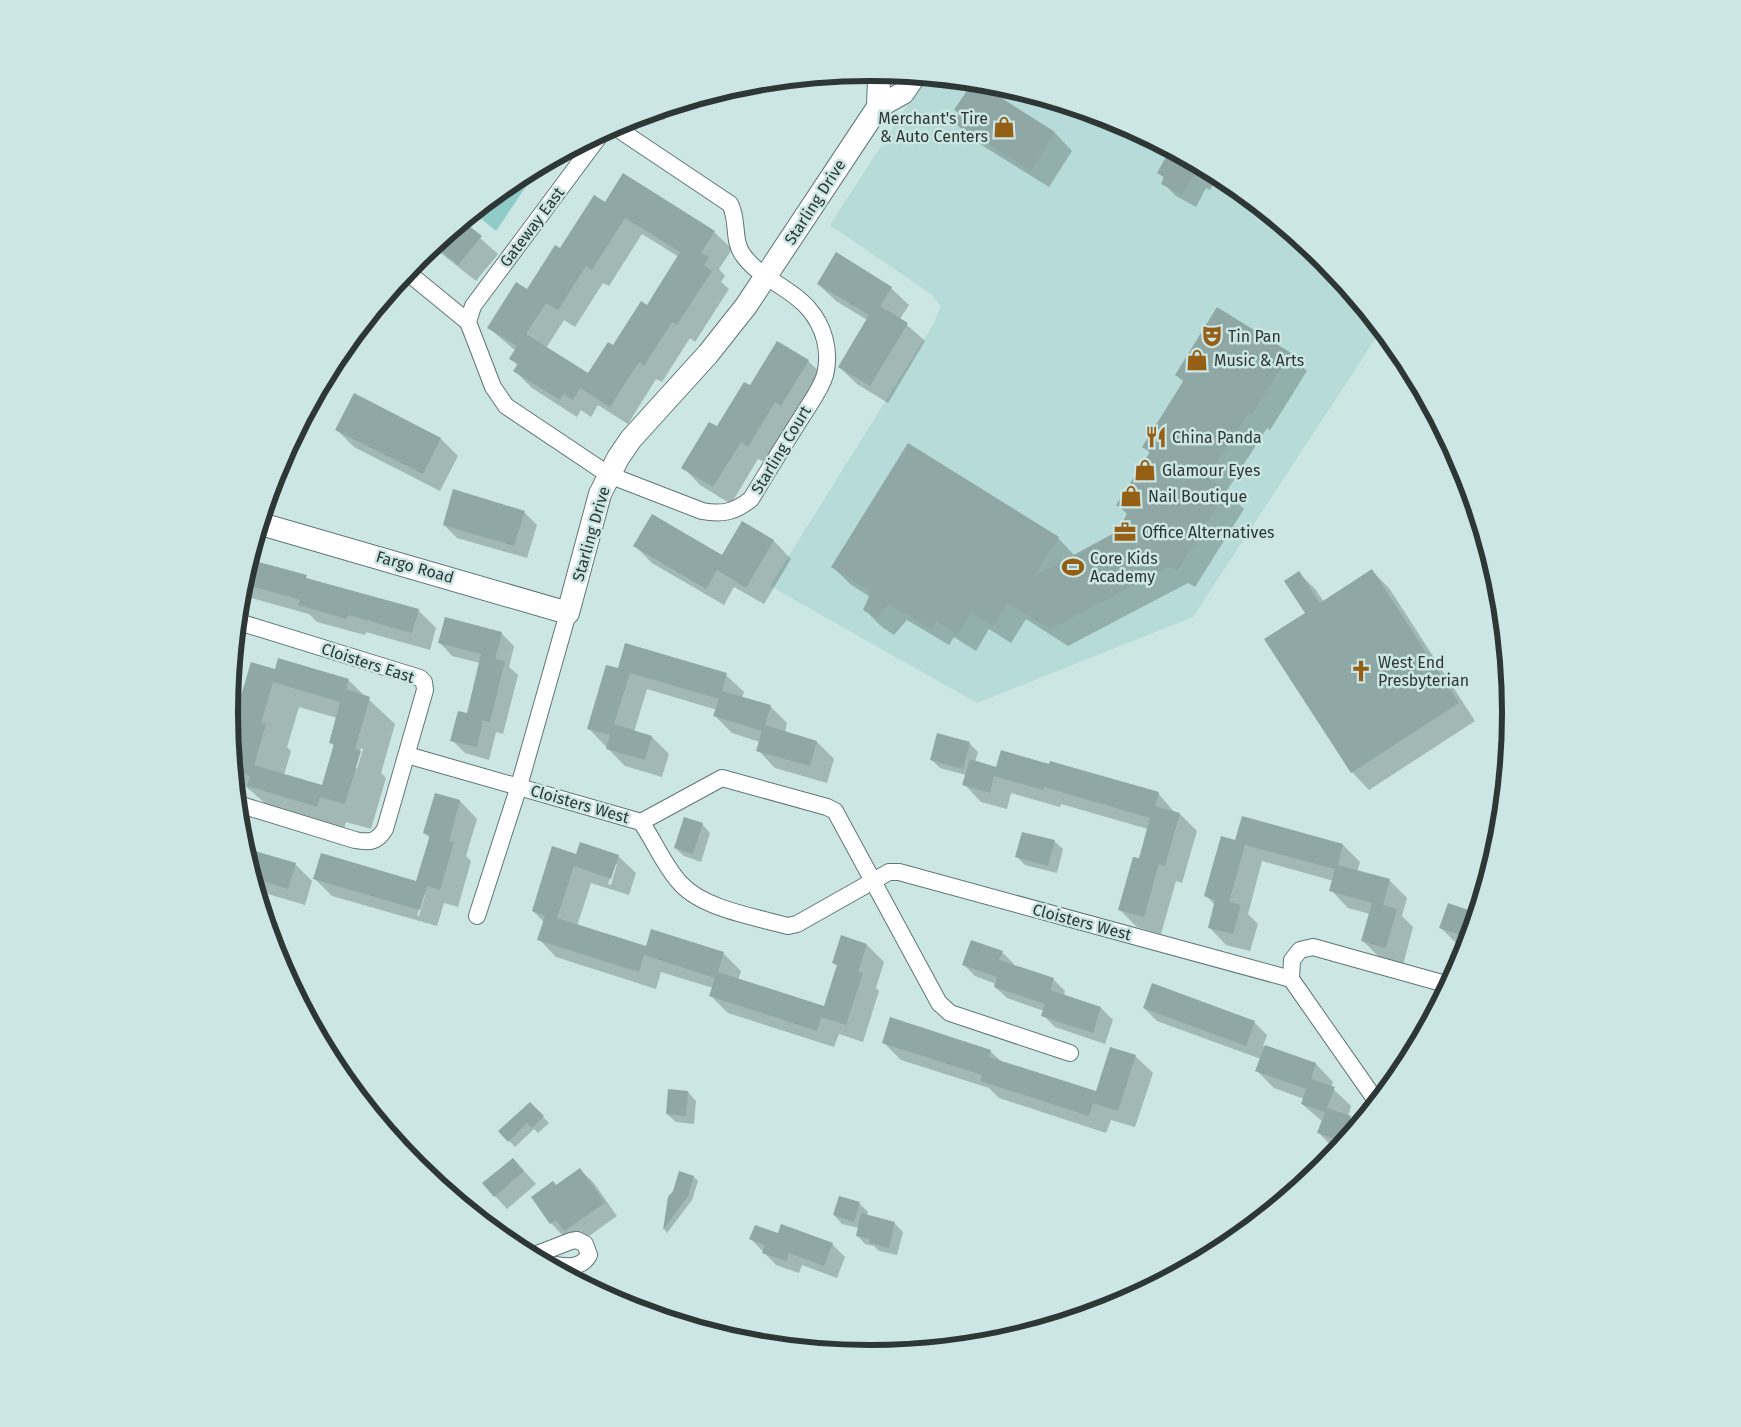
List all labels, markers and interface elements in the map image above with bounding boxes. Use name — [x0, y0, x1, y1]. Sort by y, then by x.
place label: Merchant's Tire & Auto Centers — [878, 109, 988, 146]
shop icon: Merchant's Tire & Auto Centers — [991, 114, 1017, 140]
street label: Starling Drive — [780, 156, 850, 248]
street label: Gateway East — [496, 183, 568, 271]
theatre icon: Tin Pan — [1199, 323, 1225, 349]
place label: Tin Pan — [1228, 327, 1281, 346]
shop icon: Music & Arts — [1184, 347, 1210, 373]
place label: Music & Arts — [1214, 351, 1304, 370]
street label: Starling Court — [747, 402, 815, 498]
restaurant icon: China Panda — [1143, 424, 1169, 450]
place label: China Panda — [1172, 428, 1262, 447]
shop icon: Glamour Eyes — [1132, 457, 1158, 483]
place label: Glamour Eyes — [1162, 461, 1260, 480]
shop icon: Nail Boutique — [1118, 483, 1144, 509]
street label: Starling Drive — [568, 484, 614, 584]
place label: Nail Boutique — [1148, 487, 1247, 506]
office icon: Office Alternatives — [1112, 519, 1138, 545]
place label: Office Alternatives — [1142, 523, 1275, 542]
street label: Fargo Road — [374, 547, 456, 587]
place label: Core Kids Academy — [1090, 549, 1158, 586]
sports icon: Core Kids Academy — [1060, 554, 1086, 580]
street label: Cloisters East — [319, 639, 417, 687]
place label: West End Presbyterian — [1378, 653, 1469, 690]
church icon: West End Presbyterian — [1348, 658, 1374, 684]
street label: Cloisters West — [529, 781, 632, 827]
street label: Cloisters West — [1030, 900, 1134, 944]

